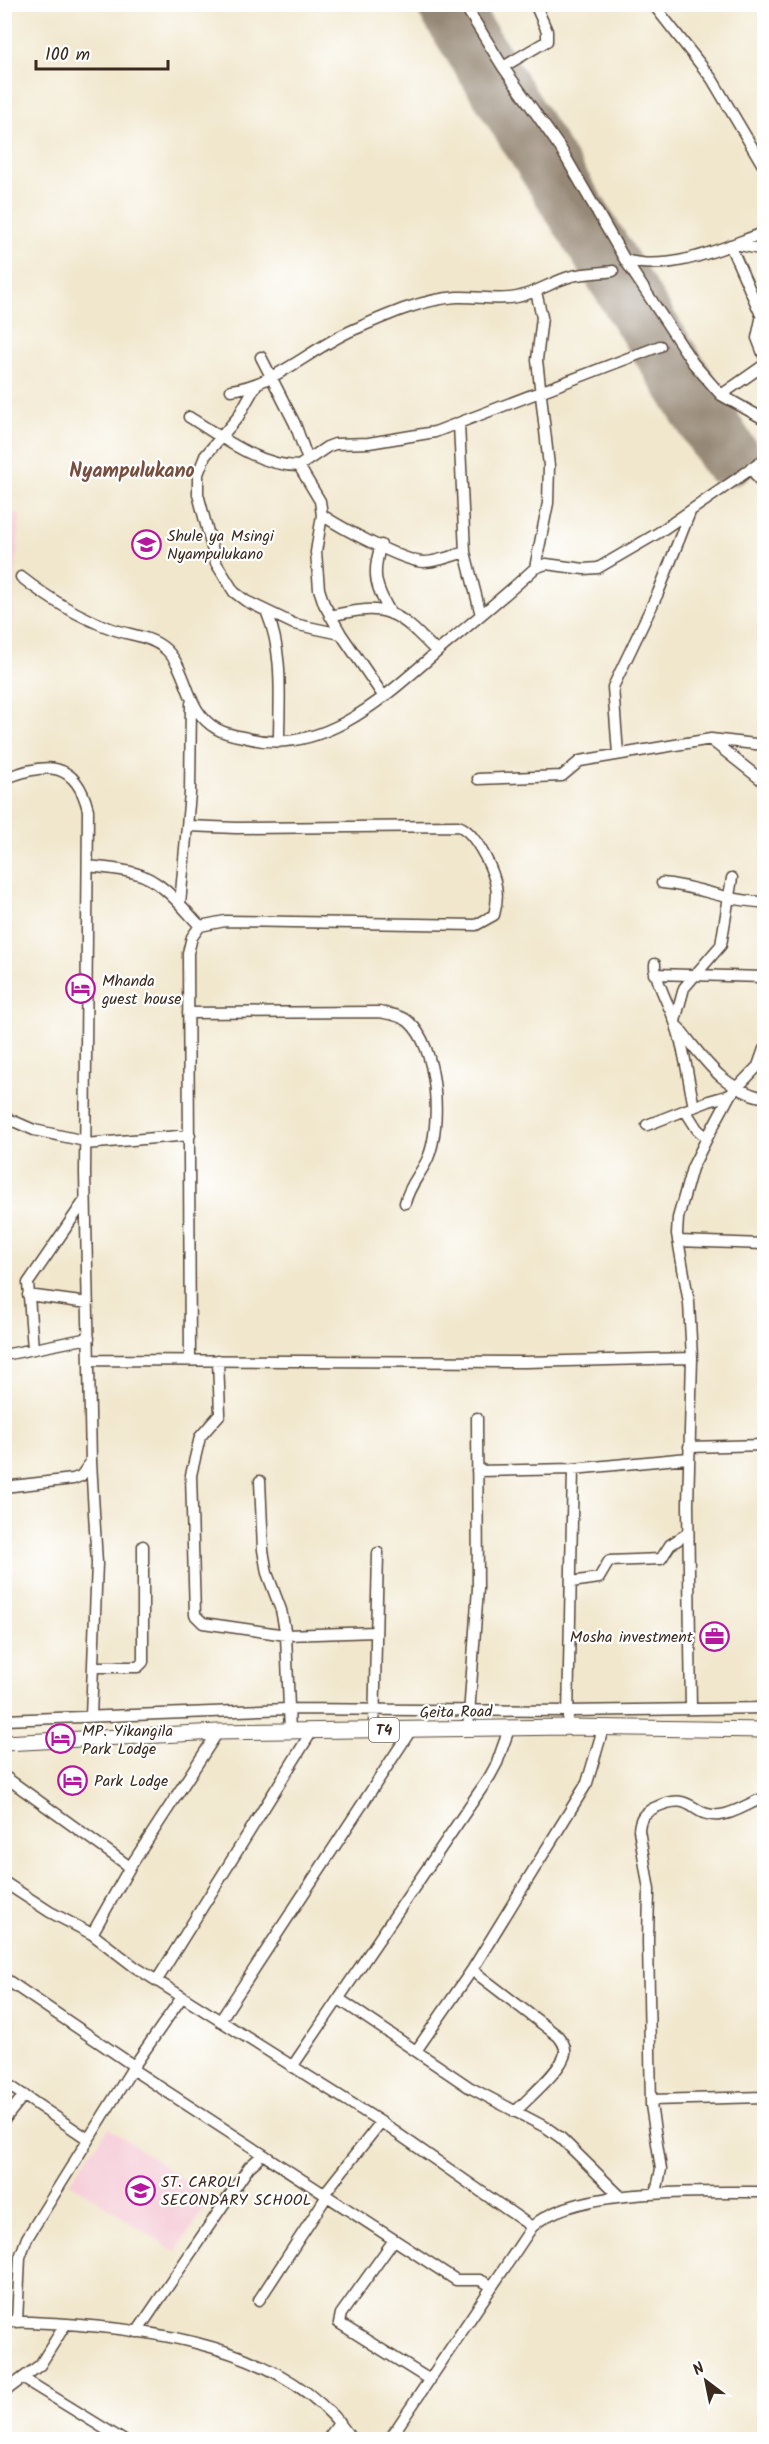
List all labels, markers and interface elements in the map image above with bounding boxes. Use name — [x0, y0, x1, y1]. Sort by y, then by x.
scale bar — [36, 33, 168, 71]
text: 100 m — [45, 41, 90, 70]
district label: Nyampulukano — [69, 456, 195, 488]
place label: Shule ya Msingi Nyampulukano — [167, 524, 275, 567]
school or university icon: Shule ya Msingi Nyampulukano — [130, 528, 162, 560]
place label: Mhanda guest house — [101, 969, 181, 1012]
hotel icon: Mhanda guest house — [65, 973, 97, 1005]
office icon: Mosha investment — [698, 1620, 730, 1652]
place label: Mosha investment — [570, 1625, 694, 1650]
street label: Geita Road — [419, 1699, 494, 1726]
road number: T4 — [369, 1718, 399, 1742]
place label: MP. Yikangila Park Lodge — [82, 1719, 173, 1762]
hotel icon: MP. Yikangila Park Lodge — [45, 1723, 77, 1755]
hotel icon: Park Lodge — [57, 1764, 89, 1796]
place label: Park Lodge — [94, 1769, 168, 1794]
place label: ST. CAROLI SECONDARY SCHOOL — [161, 2170, 311, 2213]
school or university icon: ST. CAROLI SECONDARY SCHOOL — [124, 2174, 156, 2206]
north arrow — [676, 2351, 736, 2411]
text: N — [688, 2356, 710, 2383]

